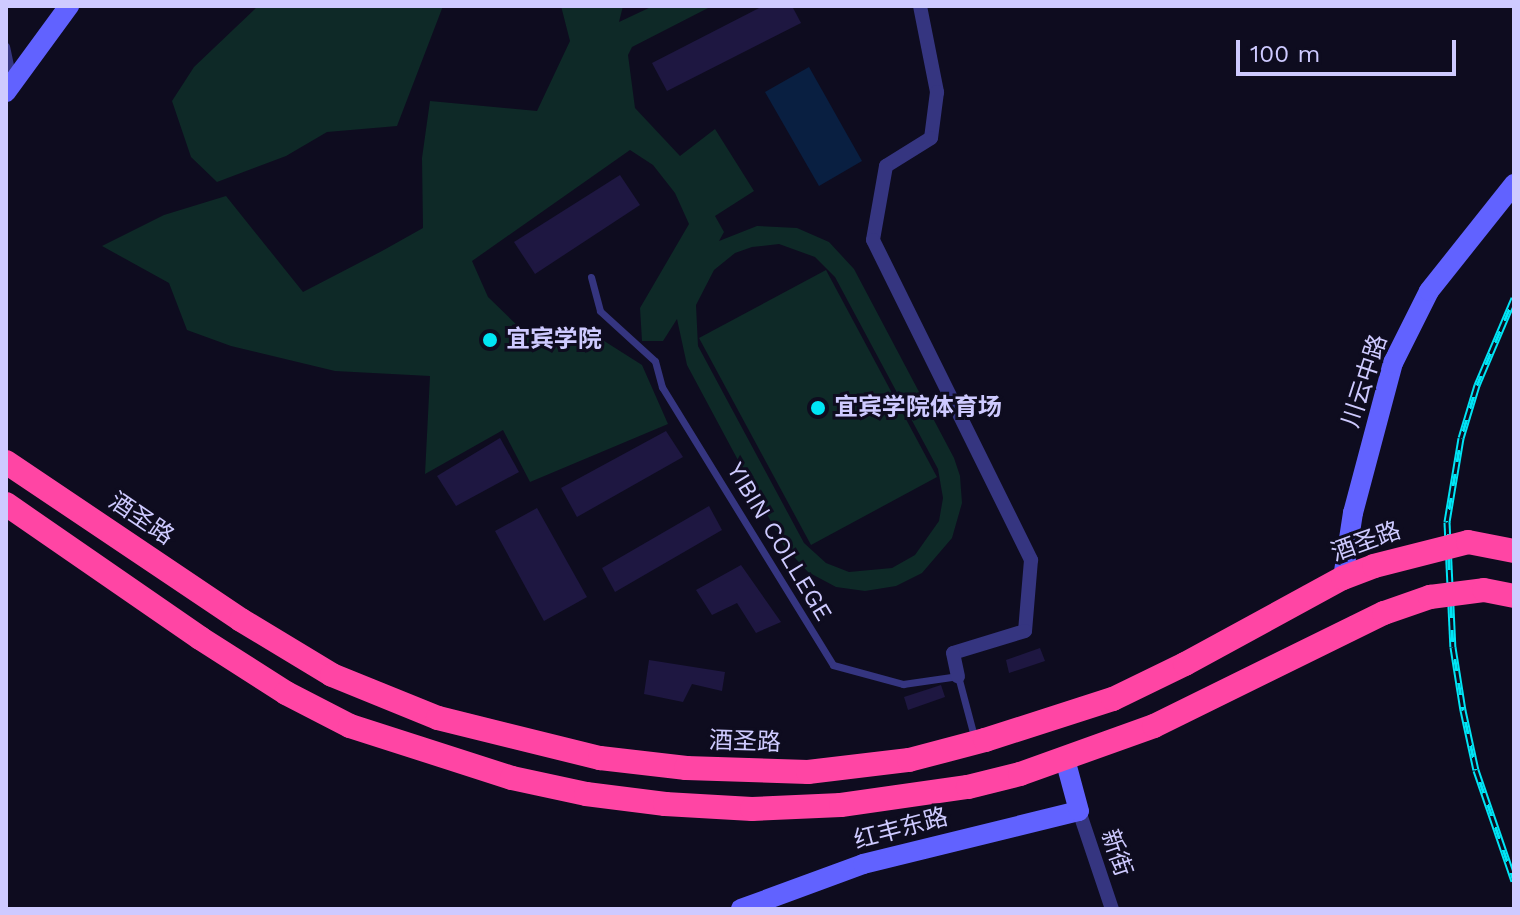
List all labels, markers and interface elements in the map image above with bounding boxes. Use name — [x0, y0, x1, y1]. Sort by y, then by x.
scale bar — [1240, 24, 1460, 74]
text: 100 m — [1250, 40, 1320, 68]
place label: 宜宾学院 — [506, 326, 602, 354]
marker: 宜宾学院 — [481, 331, 499, 349]
street label: 川云中路 — [1336, 331, 1394, 431]
place label: 宜宾学院体育场 — [834, 394, 1002, 422]
marker: 宜宾学院体育场 — [809, 399, 827, 417]
street label: YIBIN COLLEGE — [720, 458, 838, 626]
street label: 酒圣路 — [103, 487, 179, 551]
street label: 酒圣路 — [1327, 516, 1405, 568]
street label: 酒圣路 — [709, 726, 781, 758]
street label: 红丰东路 — [851, 803, 951, 855]
street label: 新街 — [1095, 826, 1137, 880]

